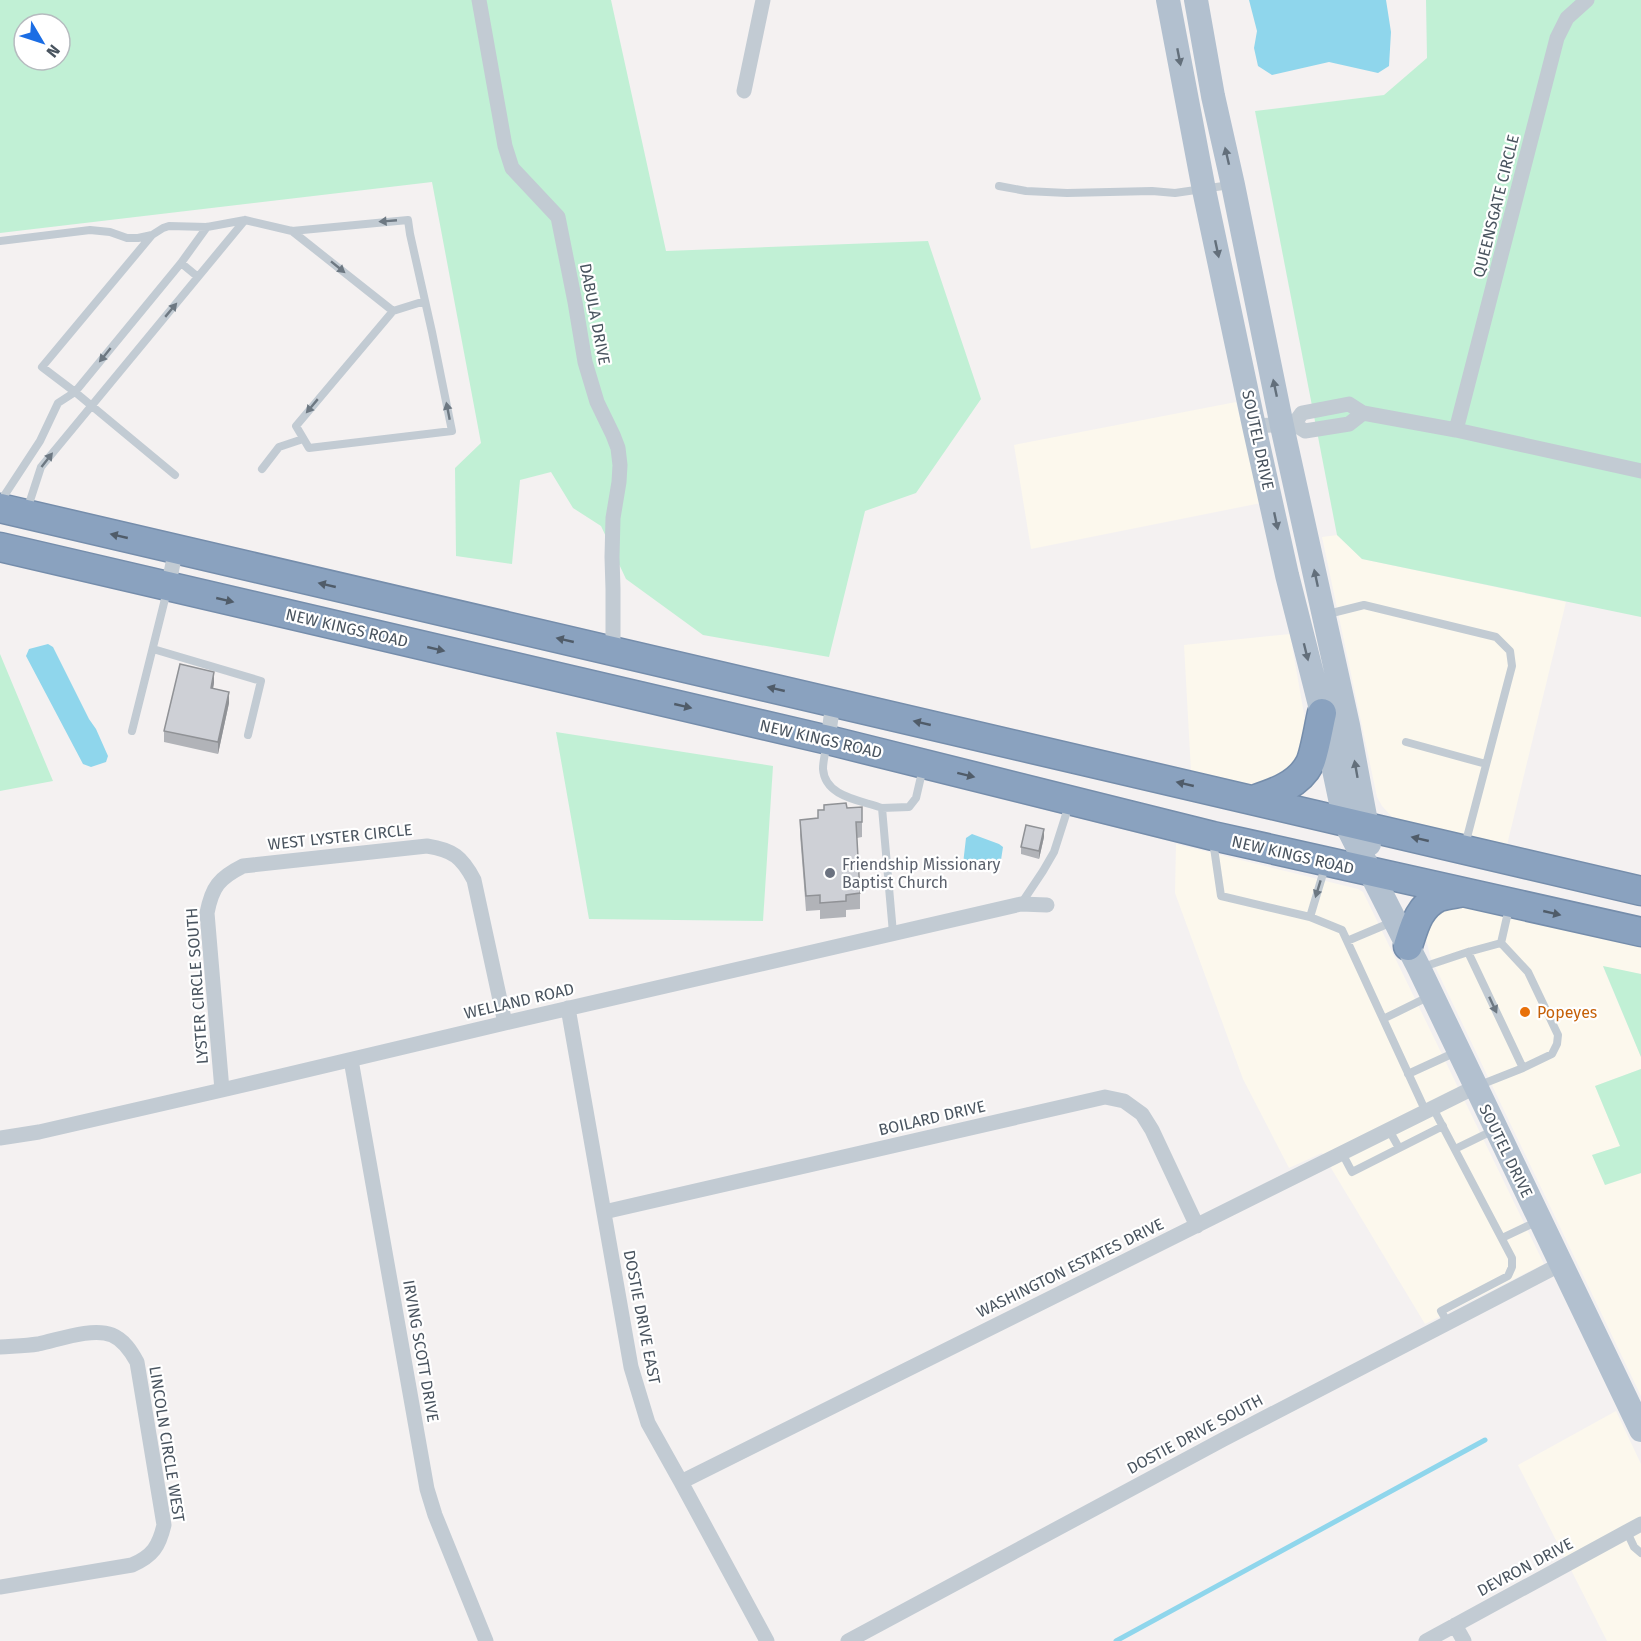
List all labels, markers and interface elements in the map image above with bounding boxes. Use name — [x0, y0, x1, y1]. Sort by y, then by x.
north arrow — [12, 12, 72, 72]
text: N — [43, 41, 64, 61]
one-way arrow — [1175, 48, 1184, 67]
street label: QUEENSGATE CIRCLE — [1469, 133, 1523, 279]
one-way arrow — [1221, 147, 1231, 165]
one-way arrow — [379, 216, 398, 226]
one-way arrow — [1213, 240, 1222, 259]
one-way arrow — [330, 261, 346, 274]
street label: DABULA DRIVE — [576, 262, 614, 366]
one-way arrow — [164, 302, 176, 317]
one-way arrow — [99, 347, 112, 363]
one-way arrow — [1270, 378, 1279, 397]
street label: SOUTEL DRIVE — [1238, 388, 1278, 492]
one-way arrow — [307, 399, 319, 414]
one-way arrow — [443, 402, 453, 421]
one-way arrow — [40, 452, 53, 468]
one-way arrow — [1271, 512, 1281, 531]
one-way arrow — [109, 531, 128, 540]
one-way arrow — [1311, 569, 1320, 588]
one-way arrow — [318, 579, 336, 589]
one-way arrow — [216, 595, 234, 605]
street label: NEW KINGS ROAD — [284, 605, 410, 651]
one-way arrow — [556, 635, 575, 644]
one-way arrow — [1302, 643, 1312, 661]
one-way arrow — [426, 644, 445, 654]
one-way arrow — [766, 684, 785, 693]
one-way arrow — [674, 702, 692, 712]
street label: NEW KINGS ROAD — [758, 716, 884, 762]
one-way arrow — [913, 718, 931, 728]
one-way arrow — [1351, 760, 1360, 779]
one-way arrow — [957, 770, 975, 780]
one-way arrow — [1176, 779, 1194, 789]
street label: WEST LYSTER CIRCLE — [267, 820, 413, 854]
street label: NEW KINGS ROAD — [1230, 832, 1356, 878]
one-way arrow — [1411, 834, 1430, 843]
place label: Friendship Missionary Baptist Church — [842, 855, 1001, 892]
marker: Friendship Missionary Baptist Church — [823, 866, 837, 880]
one-way arrow — [1313, 880, 1322, 898]
street label: LYSTER CIRCLE SOUTH — [182, 907, 212, 1065]
one-way arrow — [1542, 909, 1561, 919]
street label: WELLAND ROAD — [462, 979, 576, 1023]
one-way arrow — [1488, 996, 1497, 1013]
place label: Popeyes — [1537, 1003, 1597, 1022]
marker: Popeyes — [1518, 1005, 1532, 1019]
street label: BOILARD DRIVE — [877, 1096, 987, 1140]
street label: SOUTEL DRIVE — [1475, 1101, 1537, 1201]
street label: WASHINGTON ESTATES DRIVE — [973, 1214, 1167, 1322]
street label: DOSTIE DRIVE EAST — [620, 1248, 664, 1386]
street label: IRVING SCOTT DRIVE — [399, 1278, 443, 1424]
street label: LINCOLN CIRCLE WEST — [145, 1365, 189, 1524]
street label: DOSTIE DRIVE SOUTH — [1124, 1390, 1266, 1478]
street label: DEVRON DRIVE — [1474, 1534, 1576, 1600]

